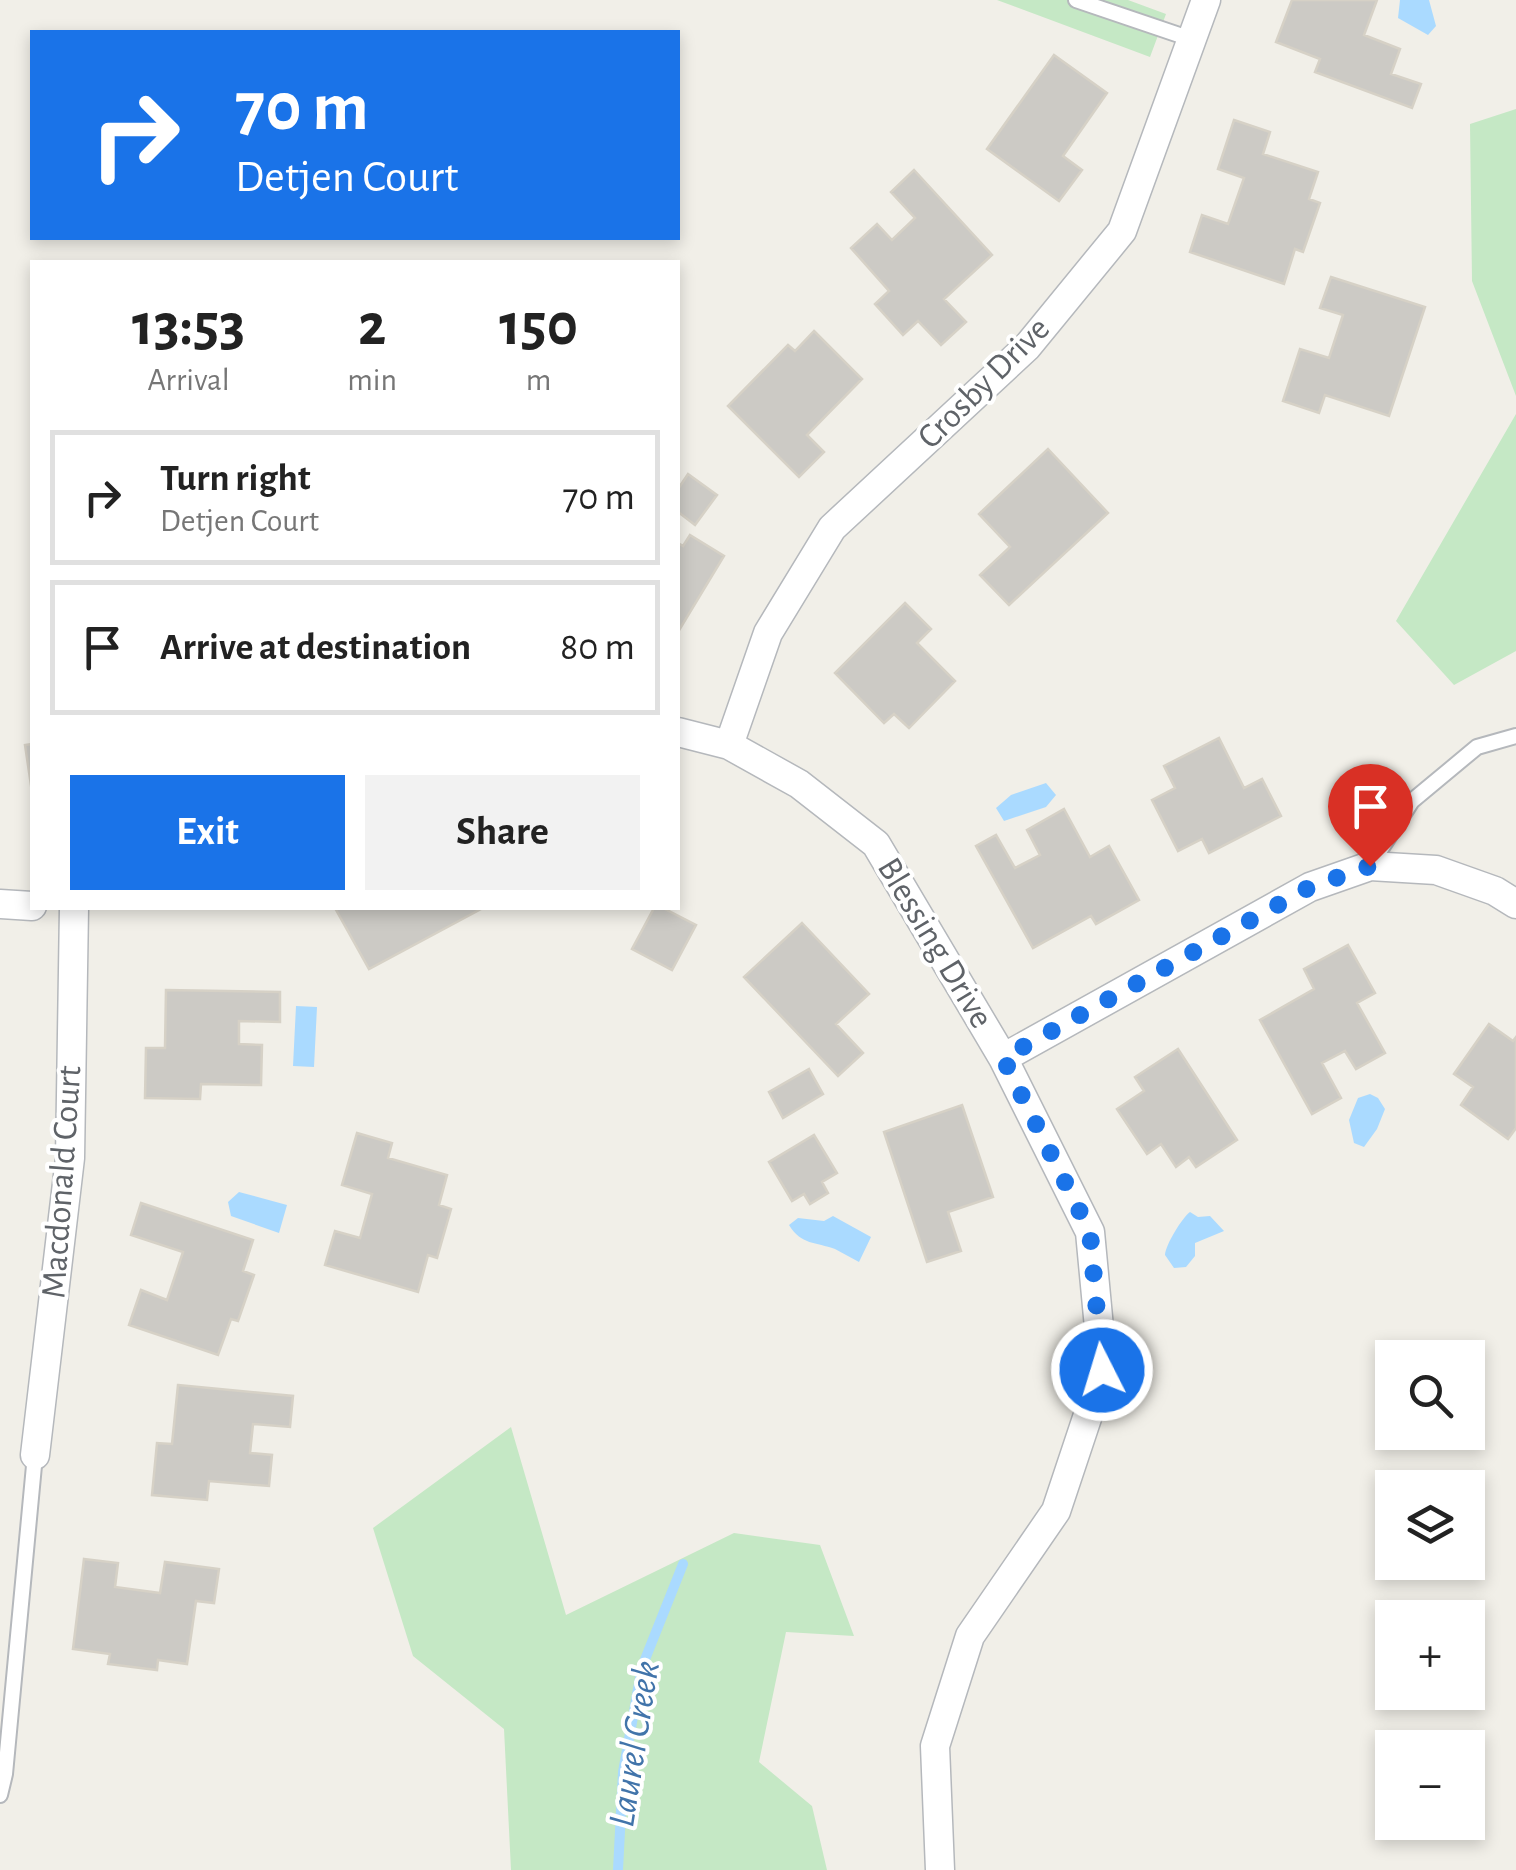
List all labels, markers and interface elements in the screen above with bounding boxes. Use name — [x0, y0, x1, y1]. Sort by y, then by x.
icon: right — [70, 70, 200, 200]
text: 70 m — [235, 73, 369, 143]
text: Detjen Court — [235, 155, 458, 200]
text: 13:53 — [132, 296, 245, 356]
text: 2 — [358, 296, 386, 356]
text: 150 — [499, 296, 578, 356]
street label: Crosby Drive — [912, 311, 1056, 455]
text: Arrival — [147, 364, 230, 396]
text: min — [347, 364, 397, 396]
text: m — [526, 364, 551, 396]
text: Turn right — [160, 460, 310, 498]
icon: right — [75, 470, 130, 525]
text: 70 m — [562, 479, 635, 517]
text: Detjen Court — [160, 505, 319, 537]
icon: arrive — [75, 620, 130, 675]
text: Arrive at destination — [160, 629, 471, 667]
text: 80 m — [560, 629, 635, 667]
pin — [1328, 764, 1413, 867]
button: Exit — [70, 775, 345, 890]
button: Share — [365, 775, 640, 890]
icon: arrive — [1343, 779, 1398, 834]
street label: Blessing Drive — [871, 852, 999, 1034]
street label: Macdonald Court — [36, 1064, 88, 1300]
position arrow — [1050, 1318, 1154, 1422]
map controls — [1375, 1340, 1485, 1840]
button: search — [1375, 1340, 1485, 1450]
button: layers — [1375, 1470, 1485, 1580]
button: + — [1375, 1600, 1485, 1710]
water label: Laurel Creek — [603, 1658, 667, 1830]
button: − — [1375, 1730, 1485, 1840]

